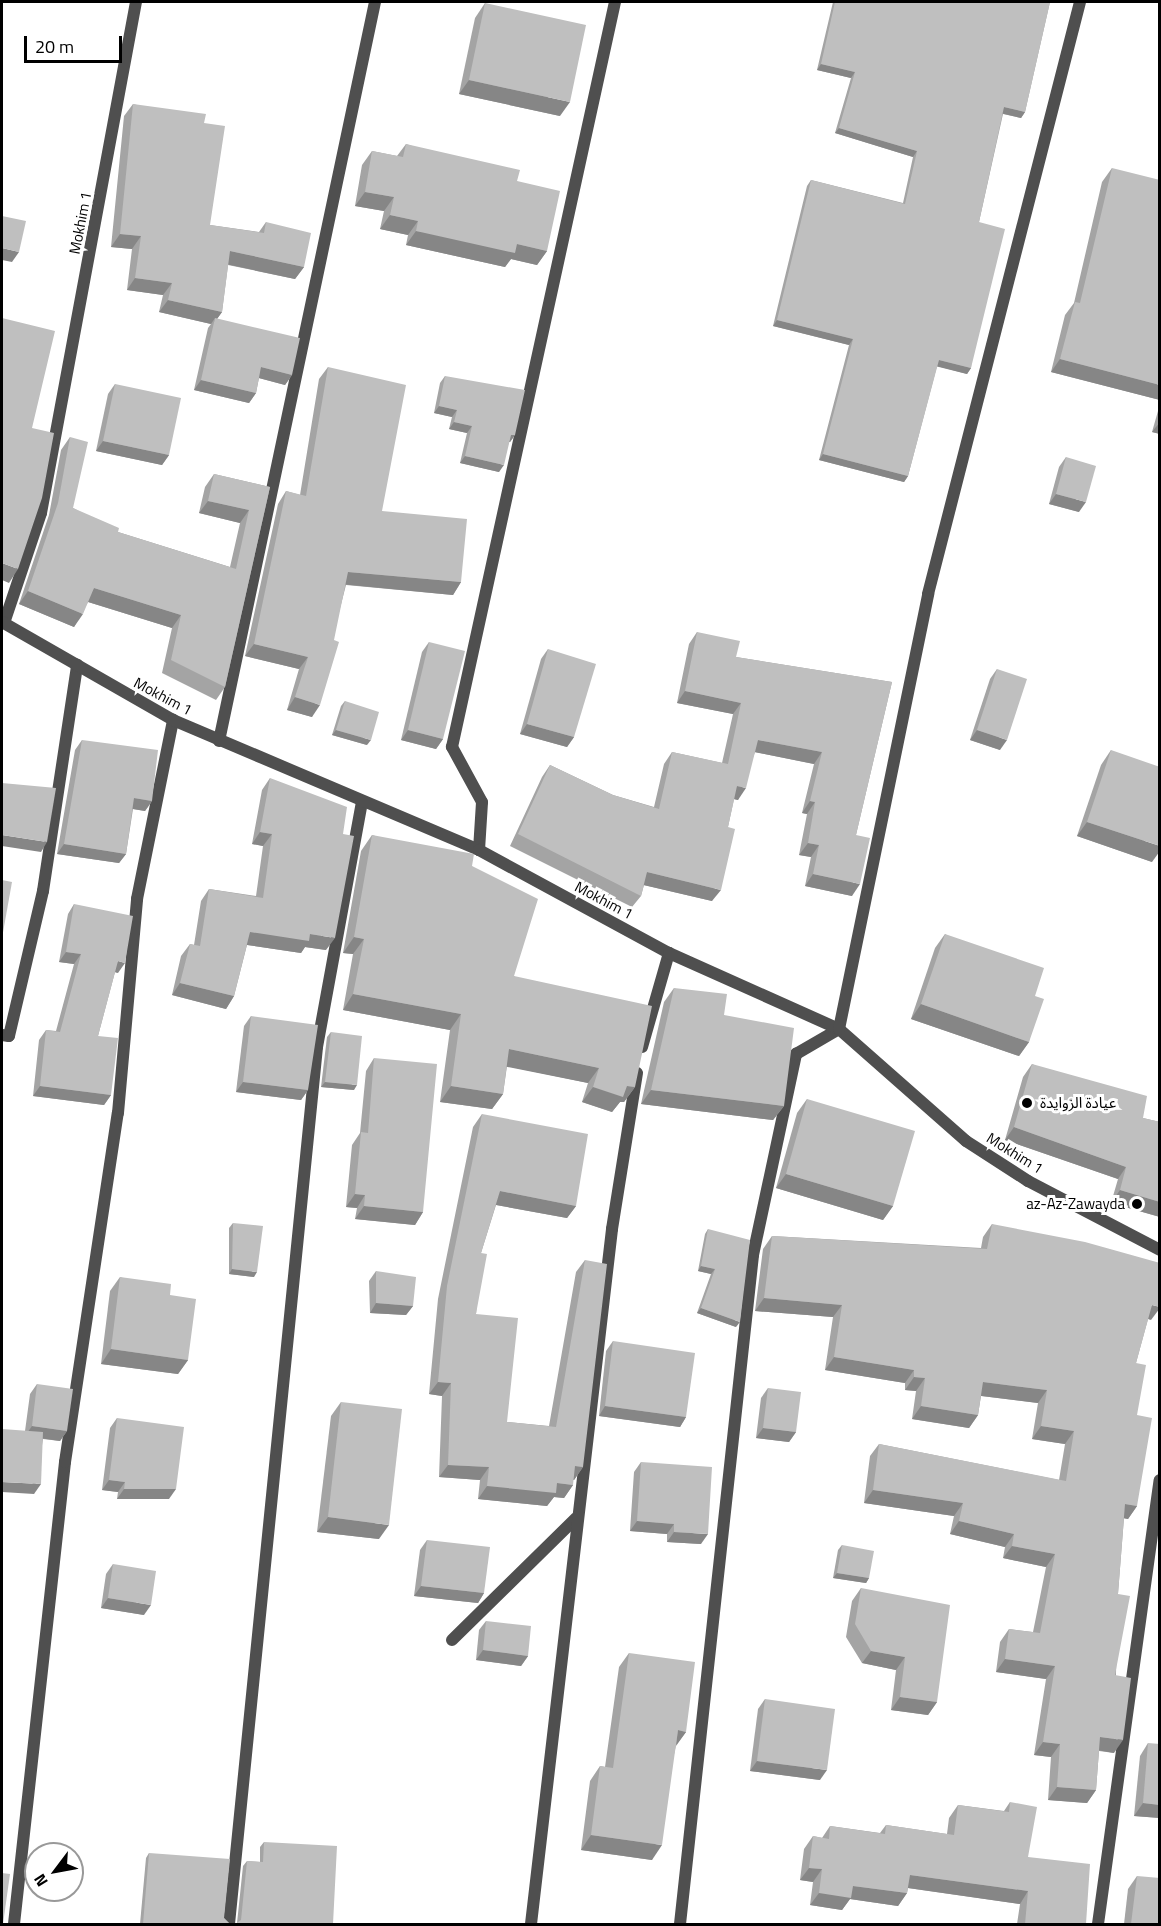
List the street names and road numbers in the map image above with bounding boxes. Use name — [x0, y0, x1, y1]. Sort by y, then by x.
street label: Mokhim 1 — [65, 190, 95, 256]
street label: Mokhim 1 — [131, 673, 195, 719]
street label: Mokhim 1 — [572, 877, 636, 923]
street label: Mokhim 1 — [983, 1129, 1047, 1177]

